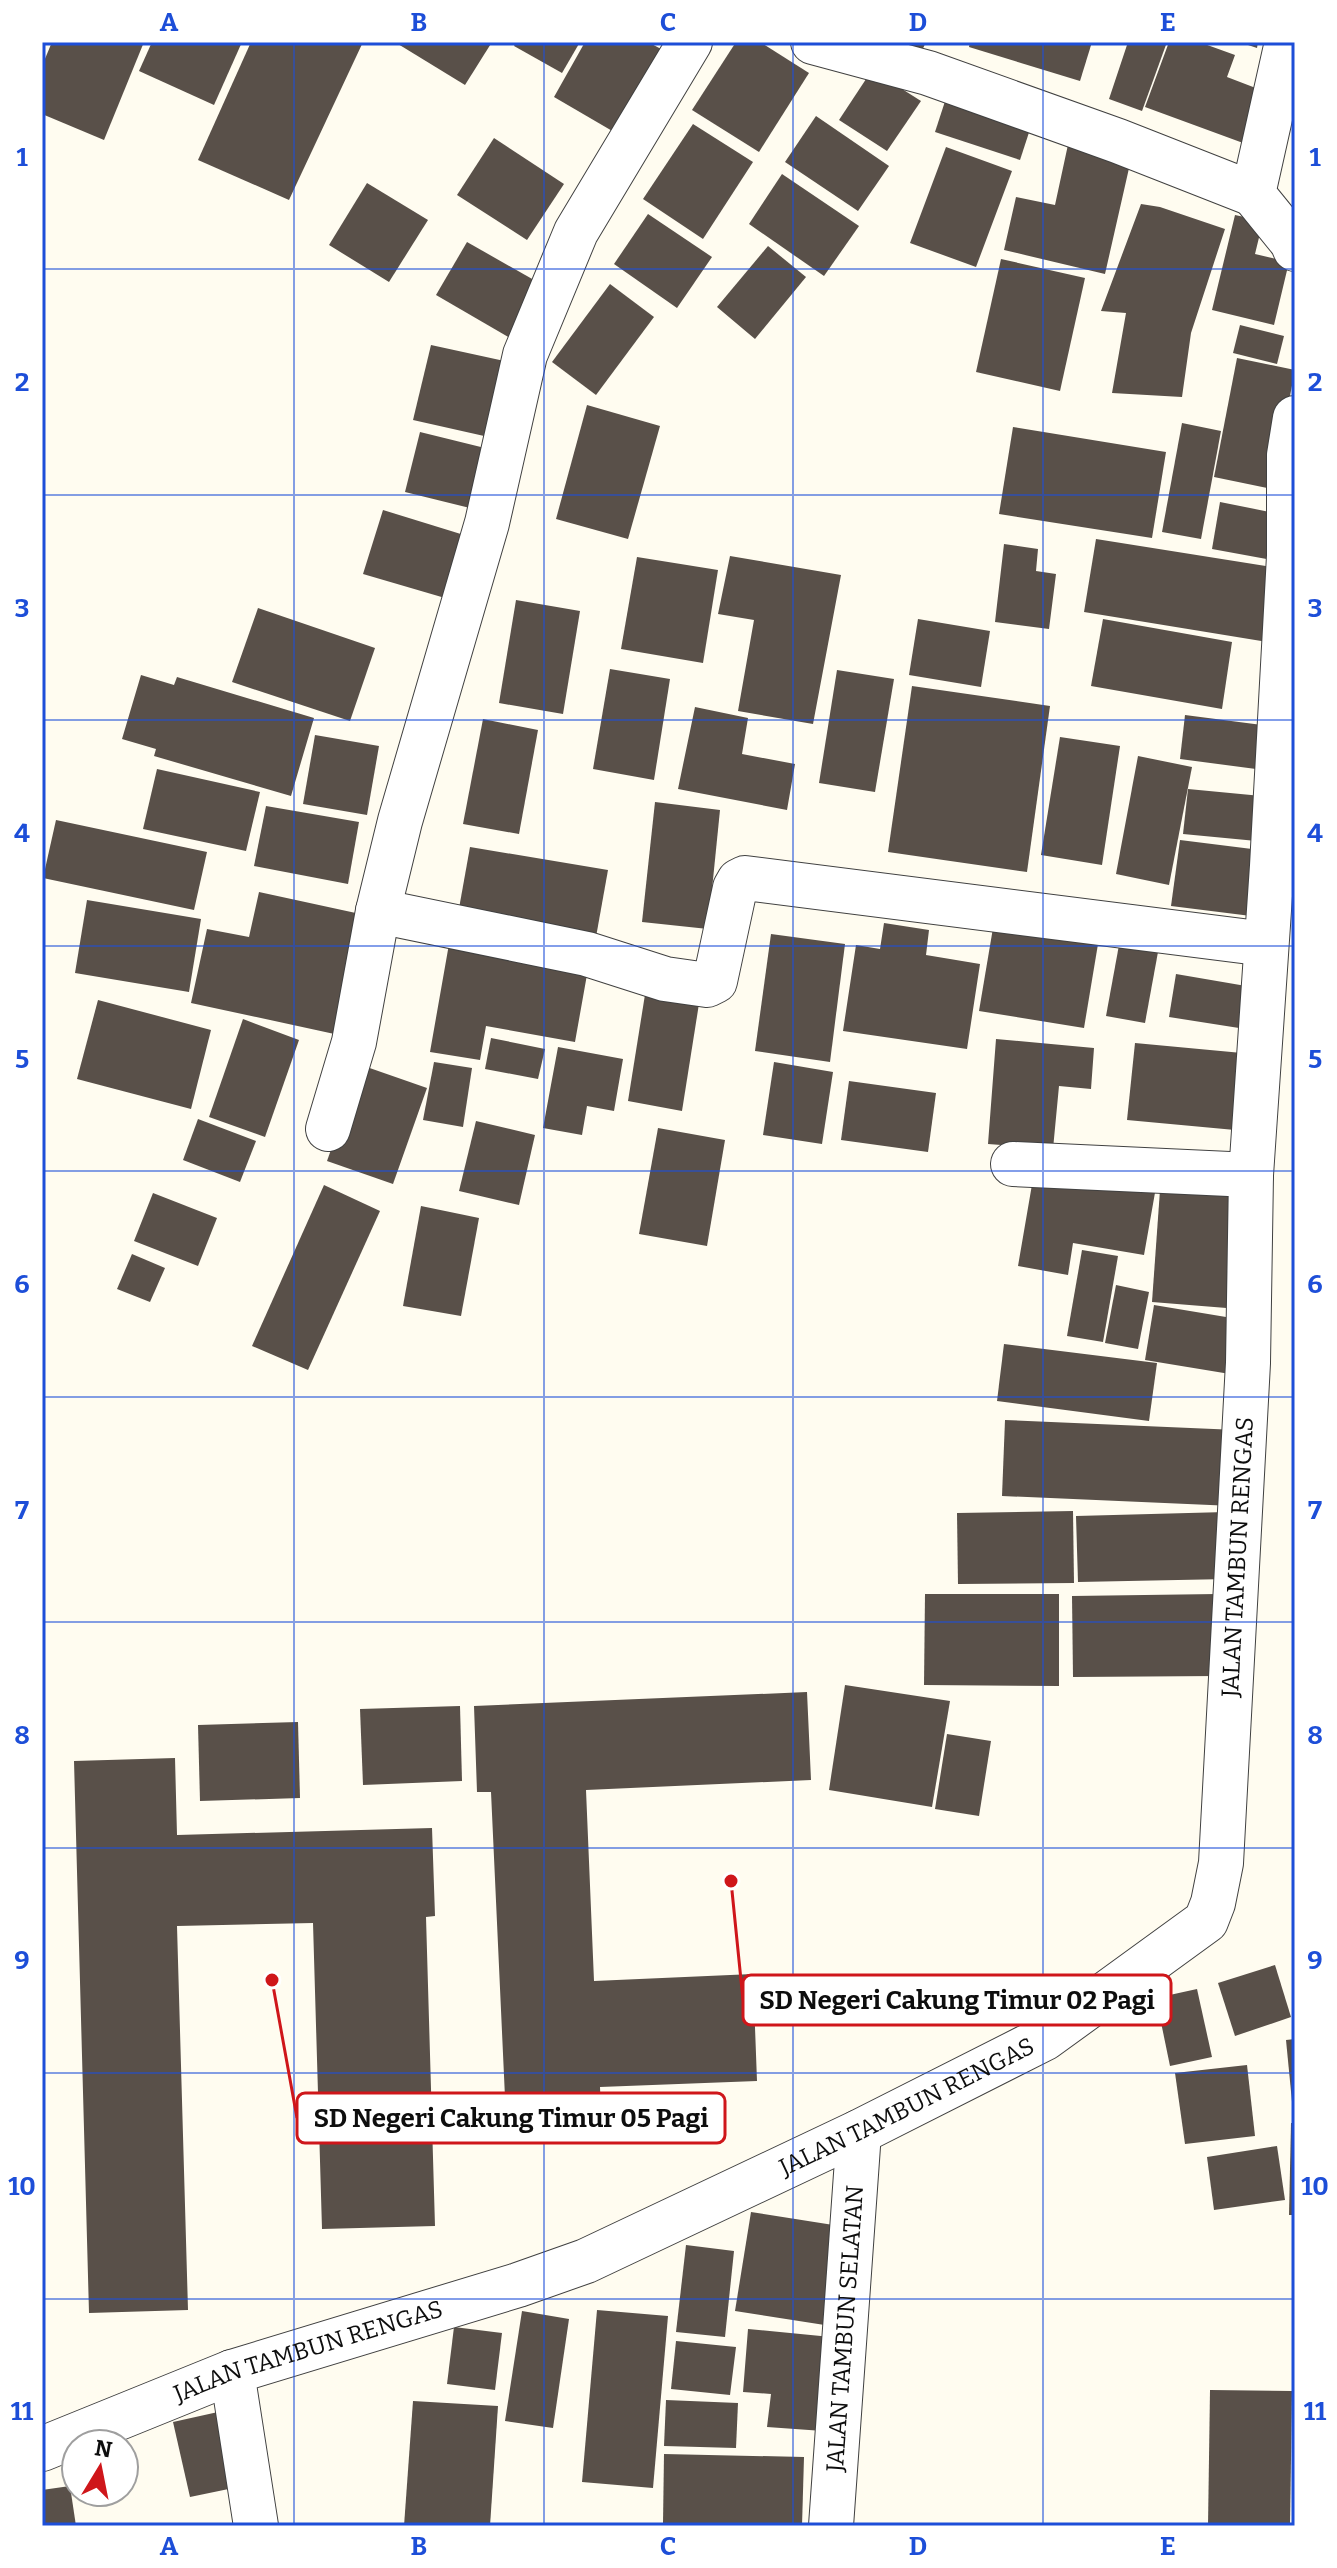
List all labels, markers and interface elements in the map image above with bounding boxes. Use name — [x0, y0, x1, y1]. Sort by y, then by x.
text: A — [160, 7, 179, 38]
text: B — [411, 7, 427, 38]
text: C — [660, 7, 676, 38]
text: D — [909, 7, 927, 38]
text: E — [1160, 7, 1176, 38]
text: 1 — [16, 142, 28, 173]
text: 1 — [1309, 142, 1321, 173]
text: 2 — [15, 367, 29, 398]
text: 2 — [1308, 367, 1322, 398]
text: 3 — [15, 593, 29, 624]
text: 3 — [1308, 593, 1322, 624]
text: 4 — [14, 818, 30, 849]
text: 4 — [1307, 818, 1323, 849]
text: 5 — [15, 1044, 29, 1075]
text: 5 — [1308, 1044, 1322, 1075]
text: 6 — [14, 1269, 30, 1300]
text: 6 — [1307, 1269, 1323, 1300]
street label: JALAN TAMBUN RENGAS — [1216, 1416, 1259, 1699]
text: 7 — [15, 1495, 29, 1526]
text: 7 — [1308, 1495, 1322, 1526]
text: 8 — [14, 1720, 30, 1751]
text: 8 — [1307, 1720, 1323, 1751]
text: 9 — [14, 1945, 30, 1976]
text: 9 — [1307, 1945, 1323, 1976]
callout: SD Negeri Cakung Timur 02 Pagi — [743, 1975, 1171, 2025]
text: SD Negeri Cakung Timur 02 Pagi — [759, 1985, 1155, 2016]
street label: JALAN TAMBUN RENGAS — [774, 2032, 1039, 2182]
callout: SD Negeri Cakung Timur 05 Pagi — [297, 2093, 725, 2143]
text: SD Negeri Cakung Timur 05 Pagi — [313, 2103, 709, 2134]
text: 10 — [8, 2171, 36, 2202]
text: 10 — [1301, 2171, 1329, 2202]
street label: JALAN TAMBUN SELATAN — [821, 2184, 869, 2474]
street label: JALAN TAMBUN RENGAS — [169, 2295, 446, 2408]
text: 11 — [11, 2396, 34, 2427]
text: 11 — [1304, 2396, 1327, 2427]
north arrow — [60, 2428, 140, 2508]
text: N — [93, 2434, 114, 2464]
text: A — [160, 2531, 179, 2562]
text: B — [411, 2531, 427, 2562]
text: C — [660, 2531, 676, 2562]
text: D — [909, 2531, 927, 2562]
text: E — [1160, 2531, 1176, 2562]

